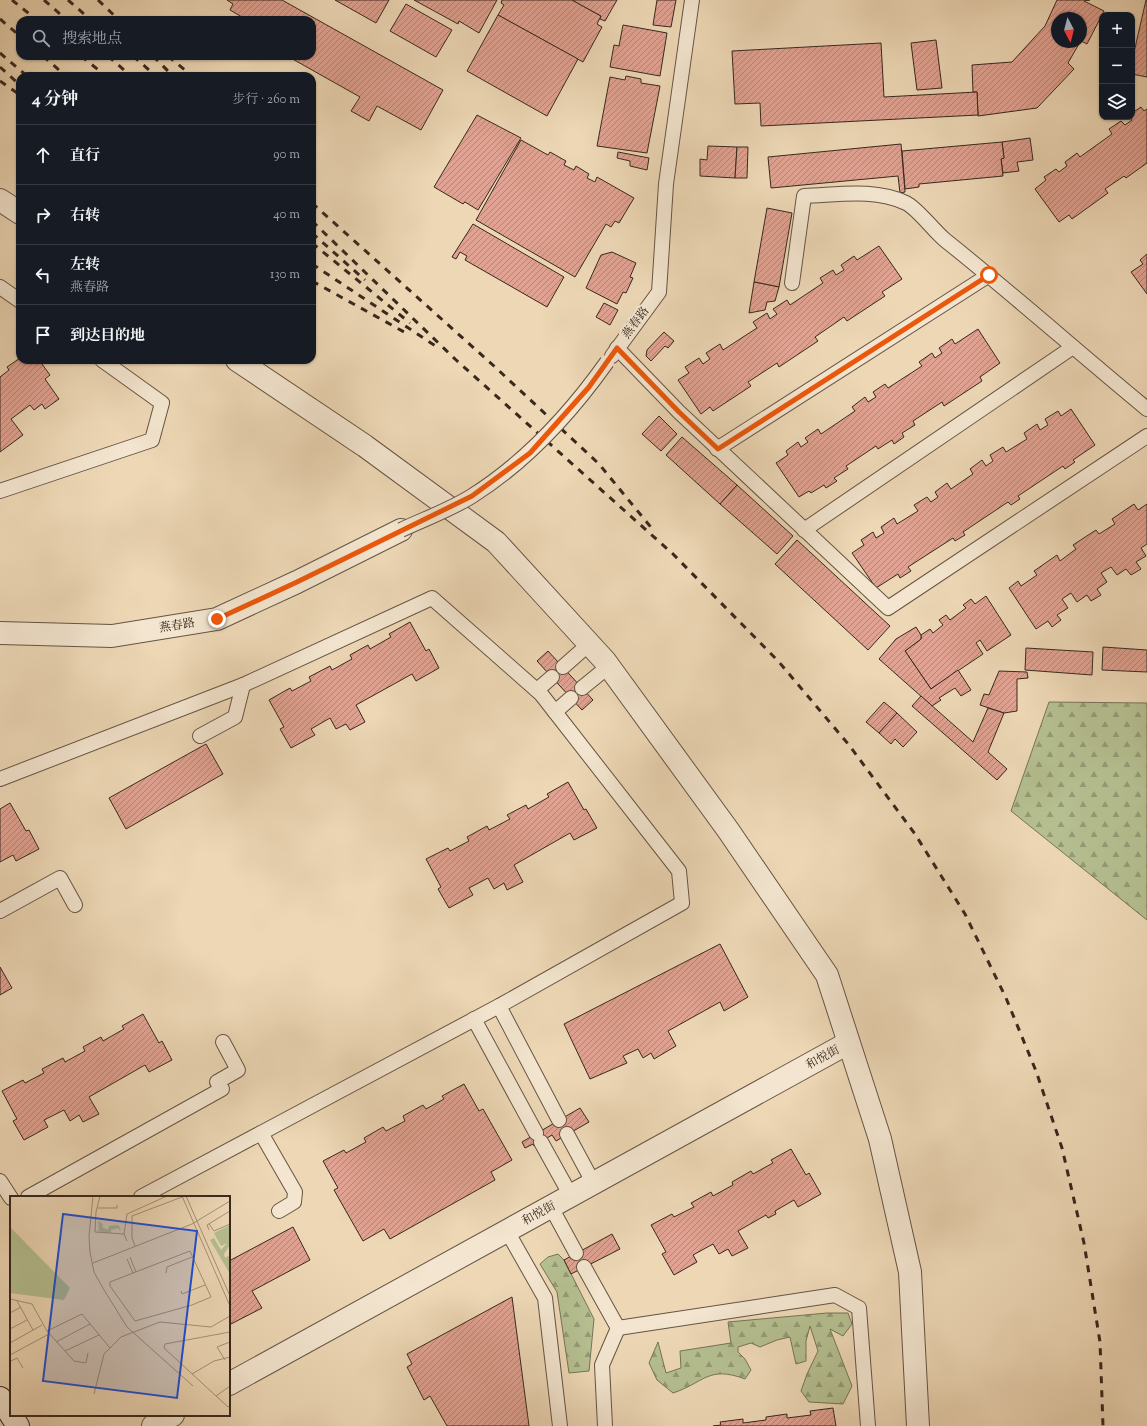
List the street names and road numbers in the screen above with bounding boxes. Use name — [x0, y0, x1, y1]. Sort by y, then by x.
street label: 燕春路 — [618, 303, 654, 343]
street label: 燕春路 — [158, 614, 196, 638]
street label: 和悦街 — [803, 1041, 844, 1075]
street label: 和悦街 — [519, 1197, 560, 1231]

